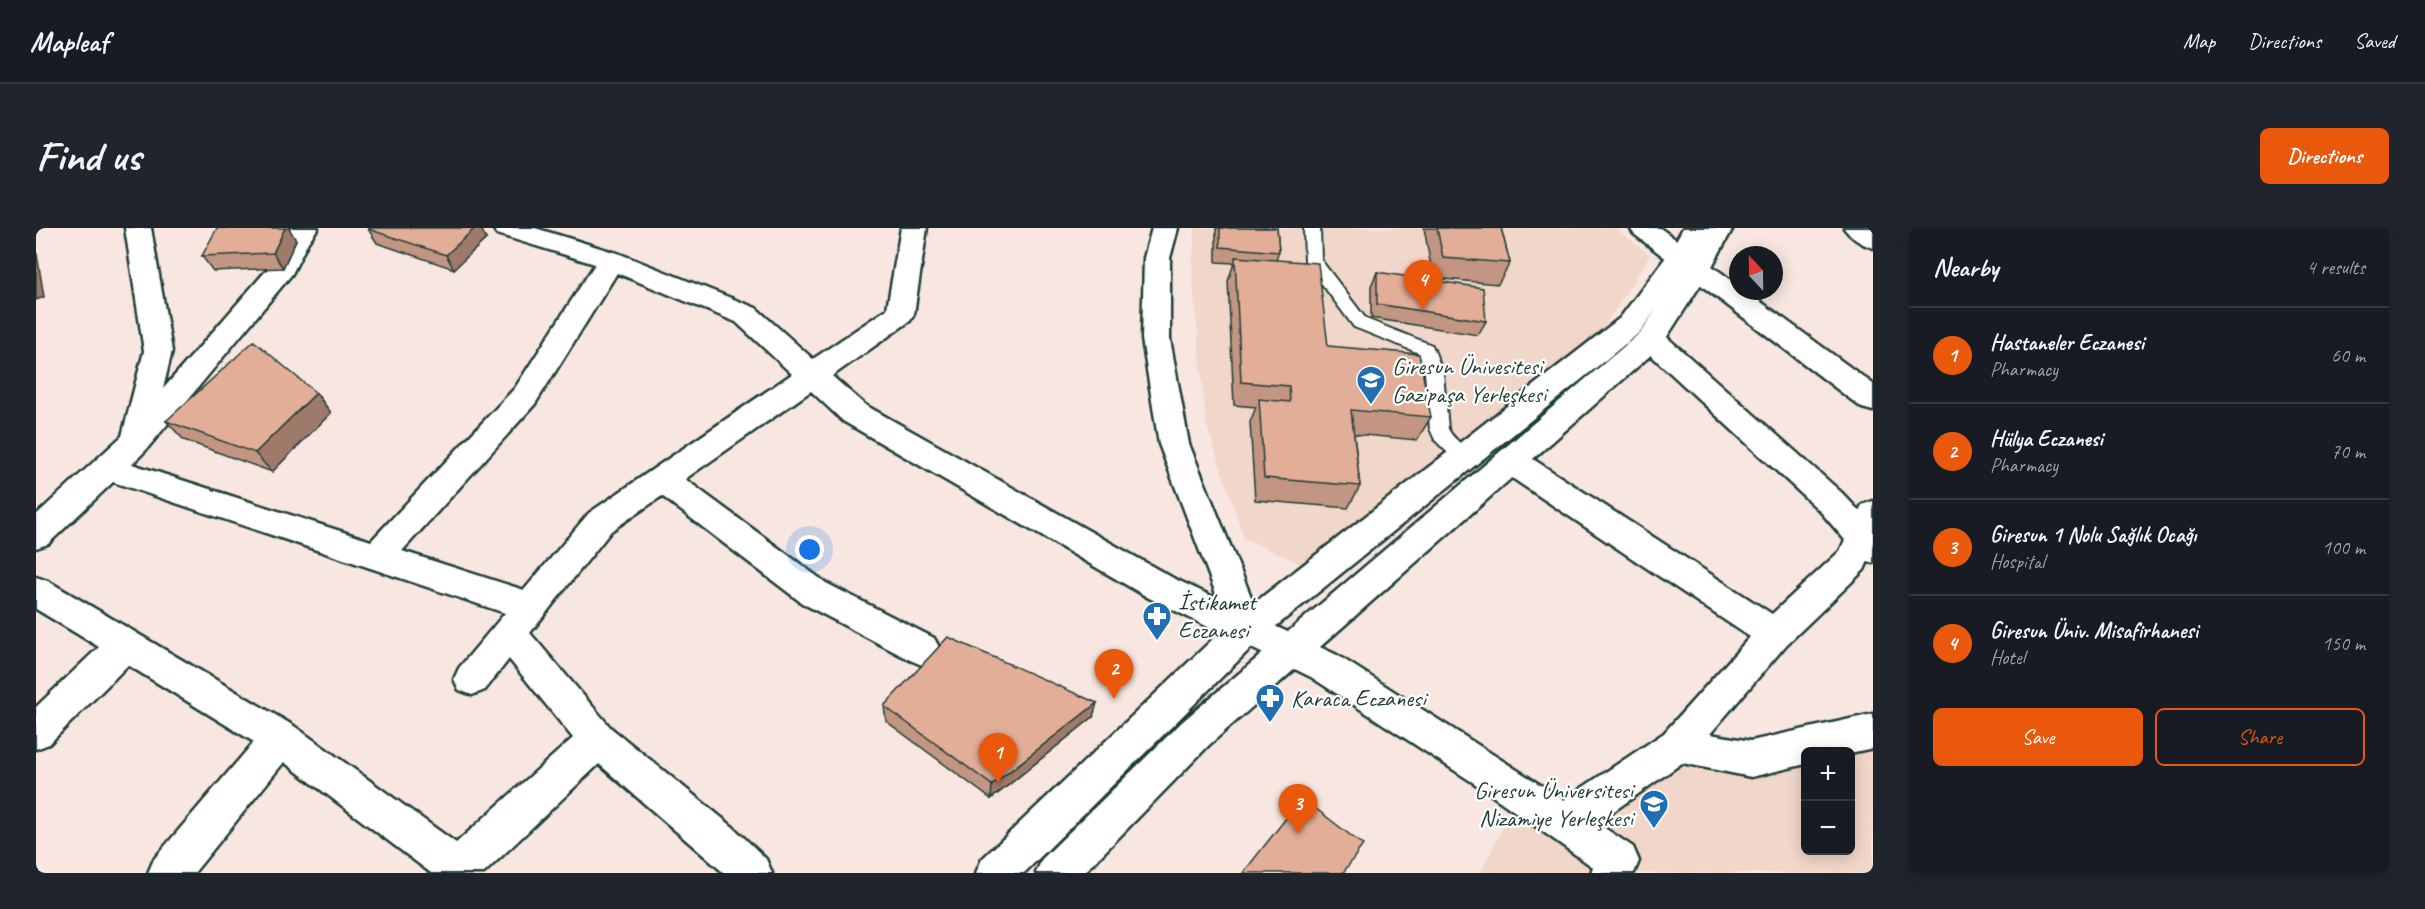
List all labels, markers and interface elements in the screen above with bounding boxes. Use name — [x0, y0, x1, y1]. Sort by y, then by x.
text: Mapleaf — [30, 24, 108, 59]
text: Map — [2183, 28, 2215, 54]
text: Directions — [2248, 28, 2321, 54]
text: Saved — [2354, 28, 2395, 54]
button: Directions — [2260, 128, 2389, 184]
text: Find us — [36, 130, 141, 183]
north arrow — [1729, 246, 1783, 300]
text: Nearby — [1933, 251, 1998, 284]
text: 4 results — [2306, 255, 2365, 280]
pin: 4 — [1404, 260, 1442, 310]
text: Hastaneler Eczanesi — [1990, 329, 2144, 357]
text: 1 — [1948, 343, 1957, 368]
text: 60 m — [2331, 343, 2365, 368]
place label: Giresun Ünivesitesi Gazipaşa Yerleşkesi — [1392, 351, 1549, 409]
text: Pharmacy — [1990, 357, 2058, 382]
school or university icon: Giresun Ünivesitesi Gazipaşa Yerleşkesi — [1355, 364, 1387, 406]
text: Hülya Eczanesi — [1990, 425, 2103, 453]
text: 2 — [1948, 439, 1957, 464]
text: 70 m — [2331, 439, 2365, 464]
text: Pharmacy — [1990, 453, 2058, 478]
text: Giresun 1 Nolu Sağlık Ocağı — [1990, 521, 2196, 549]
your location — [795, 535, 824, 564]
text: 3 — [1948, 535, 1957, 560]
text: 100 m — [2322, 535, 2365, 560]
text: Hospital — [1990, 549, 2045, 574]
place label: İstikamet Eczanesi — [1178, 587, 1258, 645]
pharmacy icon: İstikamet Eczanesi — [1141, 600, 1173, 642]
text: Giresun Üniv. Misafirhanesi — [1990, 617, 2198, 645]
text: 4 — [1948, 631, 1957, 656]
text: 150 m — [2322, 631, 2365, 656]
text: Hotel — [1990, 645, 2025, 670]
pin: 2 — [1094, 650, 1134, 699]
pharmacy icon: Karaca Eczanesi — [1254, 682, 1286, 724]
place label: Karaca Eczanesi — [1291, 683, 1429, 713]
button: Save — [1933, 708, 2143, 766]
button: Share — [2155, 708, 2365, 766]
pin: 1 — [978, 734, 1018, 783]
map controls — [1801, 747, 1855, 855]
button: + — [1801, 747, 1855, 801]
place label: Giresun Üniversitesi Nizamiye Yerleşkesi — [1474, 775, 1636, 833]
pin: 3 — [1278, 784, 1318, 834]
school or university icon: Giresun Üniversitesi Nizamiye Yerleşkesi — [1638, 788, 1670, 830]
button: − — [1801, 801, 1855, 855]

